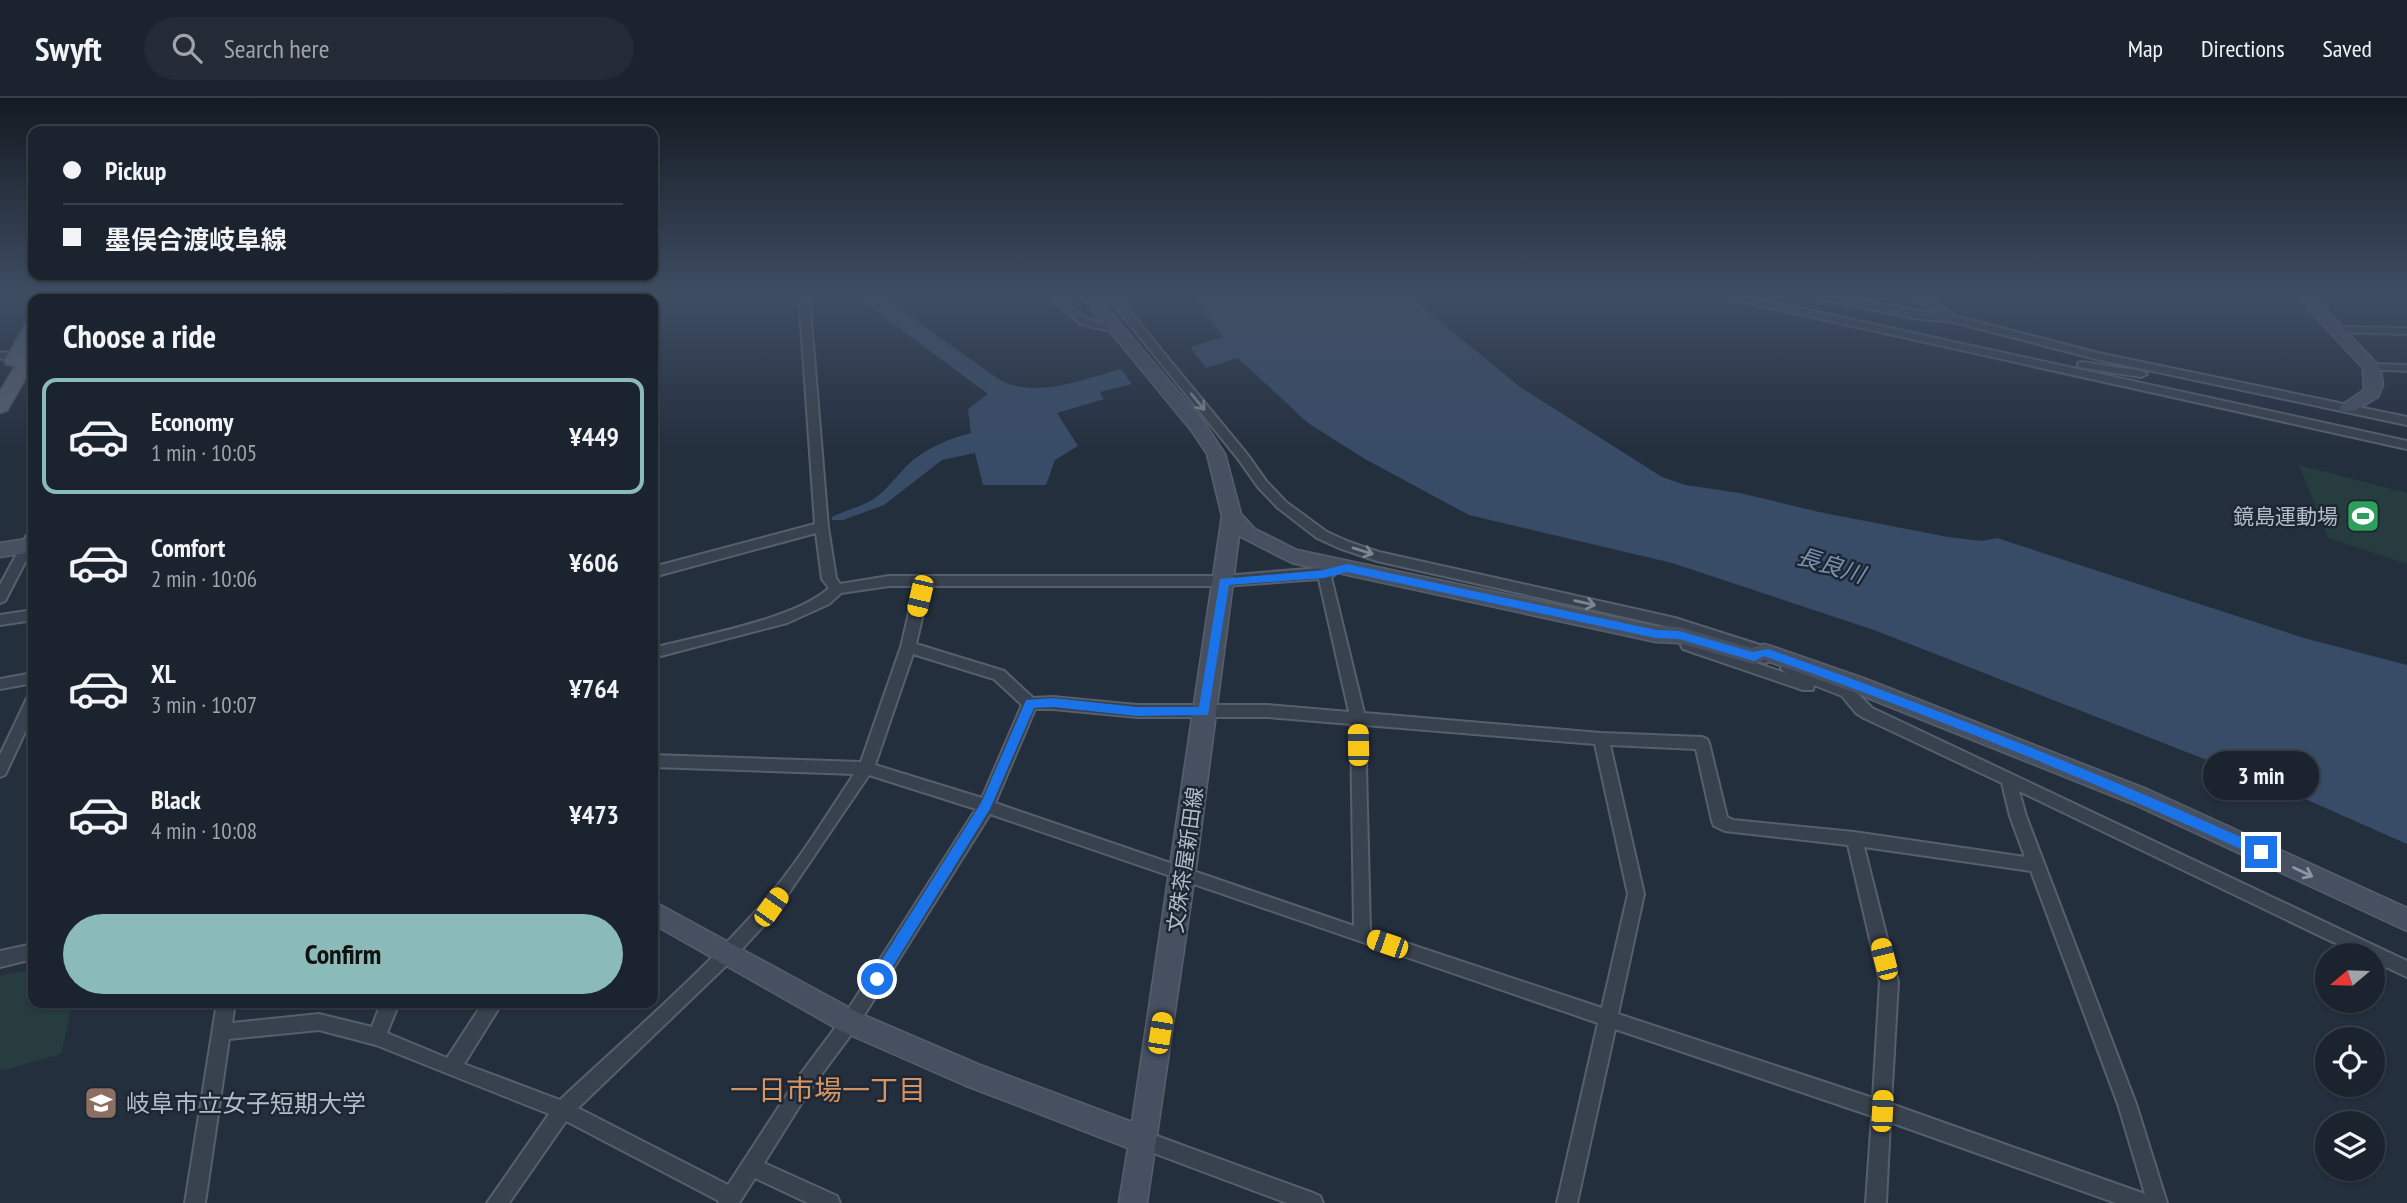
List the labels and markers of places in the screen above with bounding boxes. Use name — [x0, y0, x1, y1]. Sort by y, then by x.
sports icon: 鏡島運動場 — [2344, 497, 2382, 535]
place label: 鏡島運動場 — [2233, 503, 2338, 530]
school or university icon: 岐阜市立女子短期大学 — [82, 1084, 120, 1122]
place label: 岐阜市立女子短期大学 — [126, 1088, 366, 1119]

